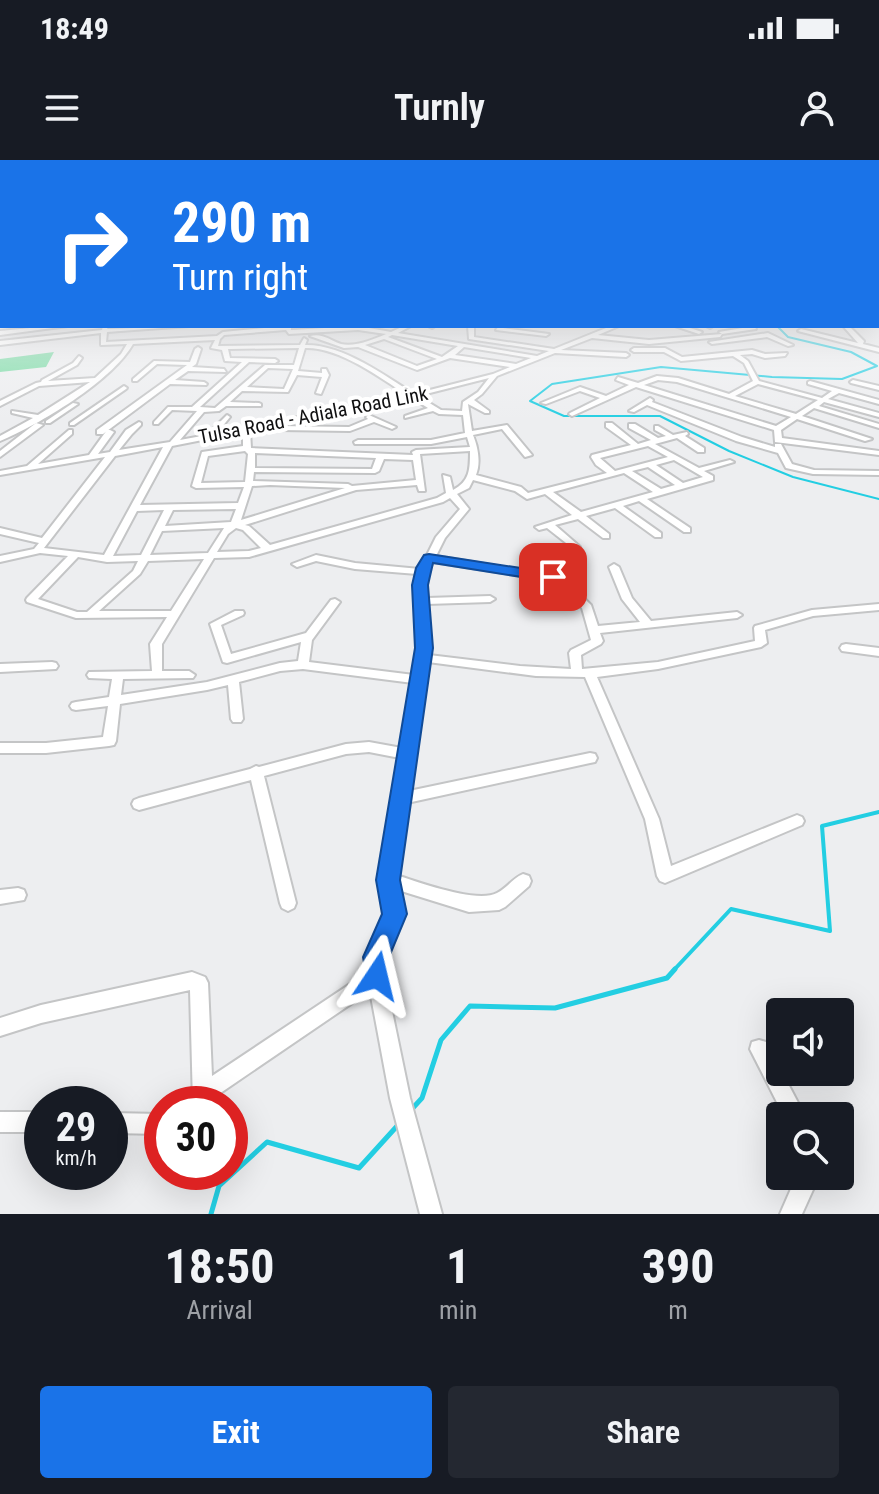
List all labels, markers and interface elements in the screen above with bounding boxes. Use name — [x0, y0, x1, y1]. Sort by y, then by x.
text: 18:49 — [40, 11, 109, 46]
icon: menu — [40, 86, 84, 130]
icon: person — [795, 86, 839, 130]
text: Turnly — [394, 87, 485, 129]
text: 290 m — [172, 190, 311, 256]
icon: right — [40, 192, 144, 296]
text: Turn right — [172, 257, 308, 299]
street label: Tulsa Road - Adiala Road Link — [196, 381, 430, 449]
pin — [519, 543, 587, 611]
icon: arrive — [531, 555, 575, 599]
position arrow — [335, 934, 419, 1018]
map controls — [766, 998, 854, 1190]
button: sound — [766, 998, 854, 1086]
speed limit sign: 30 — [144, 1086, 248, 1190]
button: search — [766, 1102, 854, 1190]
text: 29 — [56, 1104, 96, 1151]
text: km/h — [55, 1146, 97, 1170]
text: 18:50 — [164, 1238, 275, 1295]
text: 1 — [446, 1238, 470, 1295]
text: 390 — [642, 1238, 714, 1295]
text: Arrival — [186, 1295, 253, 1325]
text: min — [439, 1295, 477, 1325]
text: m — [668, 1295, 688, 1325]
button: Exit — [40, 1386, 432, 1478]
button: Share — [448, 1386, 839, 1478]

